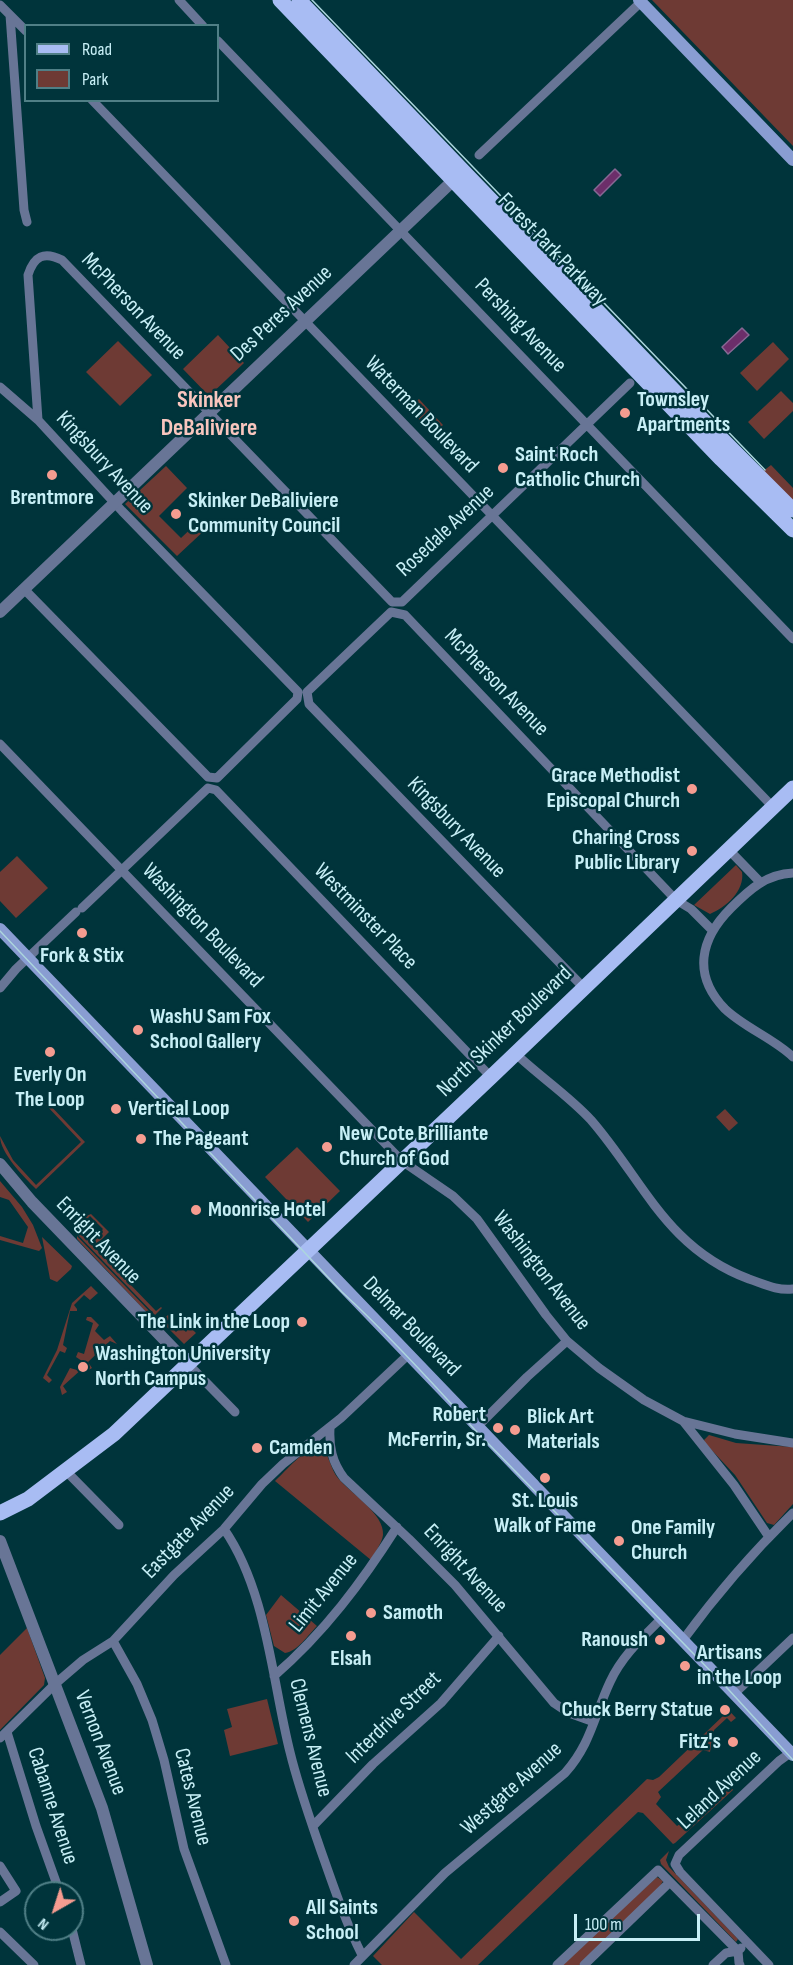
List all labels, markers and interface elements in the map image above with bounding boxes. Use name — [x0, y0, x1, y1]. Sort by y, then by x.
legend — [24, 24, 219, 102]
text: Road — [82, 39, 112, 60]
text: Park — [82, 69, 108, 90]
street label: Forest Park Parkway — [491, 188, 613, 312]
street label: McPherson Avenue — [75, 248, 191, 366]
street label: Des Peres Avenue — [226, 260, 338, 368]
street label: Pershing Avenue — [468, 273, 572, 379]
street label: Waterman Boulevard — [359, 351, 483, 479]
district label: Skinker DeBaliviere — [161, 387, 257, 443]
place label: Townsley Apartments — [637, 387, 730, 439]
street label: Kingsbury Avenue — [50, 406, 158, 520]
marker: Townsley Apartments — [618, 406, 632, 420]
place label: Saint Roch Catholic Church — [515, 442, 640, 494]
marker: Saint Roch Catholic Church — [496, 461, 510, 475]
marker: Brentmore — [45, 468, 59, 482]
street label: Rosedale Avenue — [392, 479, 500, 583]
place label: Brentmore — [10, 485, 94, 511]
place label: Skinker DeBaliviere Community Council — [188, 488, 340, 540]
marker: Skinker DeBaliviere Community Council — [169, 507, 183, 521]
street label: McPherson Avenue — [438, 624, 554, 742]
place label: Grace Methodist Episcopal Church — [546, 763, 680, 814]
street label: Kingsbury Avenue — [401, 772, 511, 884]
marker: Grace Methodist Episcopal Church — [685, 782, 699, 796]
place label: Charing Cross Public Library — [572, 825, 680, 876]
marker: Charing Cross Public Library — [685, 844, 699, 858]
street label: Washington Boulevard — [136, 858, 268, 994]
street label: Westminster Place — [308, 858, 422, 976]
marker: Fork & Stix — [75, 926, 89, 940]
place label: Fork & Stix — [40, 943, 124, 969]
street label: North Skinker Boulevard — [432, 961, 578, 1103]
place label: WashU Sam Fox School Gallery — [150, 1004, 271, 1056]
marker: WashU Sam Fox School Gallery — [131, 1023, 145, 1037]
marker: Everly On The Loop — [43, 1045, 57, 1059]
place label: Everly On The Loop — [13, 1062, 87, 1114]
place label: Vertical Loop — [128, 1096, 229, 1122]
marker: Vertical Loop — [109, 1102, 123, 1116]
place label: New Cote Brilliante Church of God — [339, 1121, 488, 1172]
place label: The Pageant — [153, 1126, 248, 1152]
marker: The Pageant — [134, 1132, 148, 1146]
marker: New Cote Brilliante Church of God — [320, 1140, 334, 1154]
street label: Enright Avenue — [50, 1192, 146, 1290]
place label: Moonrise Hotel — [208, 1197, 326, 1223]
marker: Moonrise Hotel — [189, 1203, 203, 1217]
street label: Washington Avenue — [486, 1206, 596, 1336]
street label: Delmar Boulevard — [357, 1271, 465, 1383]
place label: The Link in the Loop — [138, 1309, 290, 1335]
marker: The Link in the Loop — [295, 1315, 309, 1329]
place label: Washington University North Campus — [95, 1341, 271, 1392]
marker: Washington University North Campus — [76, 1360, 90, 1374]
place label: Robert McFerrin, Sr. — [388, 1402, 486, 1454]
place label: Blick Art Materials — [527, 1404, 600, 1456]
marker: Robert McFerrin, Sr. — [491, 1421, 505, 1435]
marker: Blick Art Materials — [508, 1423, 522, 1437]
place label: Camden — [269, 1435, 332, 1461]
marker: Camden — [250, 1441, 264, 1455]
marker: St. Louis Walk of Fame — [538, 1471, 552, 1485]
street label: Eastgate Avenue — [137, 1479, 241, 1585]
place label: St. Louis Walk of Fame — [494, 1488, 596, 1540]
place label: One Family Church — [631, 1515, 715, 1566]
street label: Enright Avenue — [417, 1519, 513, 1619]
marker: One Family Church — [612, 1534, 626, 1548]
street label: Limit Avenue — [284, 1548, 364, 1638]
place label: Samoth — [383, 1600, 443, 1626]
marker: Samoth — [364, 1606, 378, 1620]
place label: Ranoush — [581, 1627, 648, 1653]
marker: Elsah — [344, 1629, 358, 1643]
marker: Ranoush — [653, 1633, 667, 1647]
place label: Artisans in the Loop — [697, 1640, 782, 1692]
place label: Elsah — [330, 1646, 372, 1672]
marker: Artisans in the Loop — [678, 1659, 692, 1673]
street label: Interdrive Street — [341, 1666, 447, 1770]
street label: Clemens Avenue — [283, 1676, 337, 1800]
street label: Vernon Avenue — [68, 1687, 132, 1799]
place label: Chuck Berry Statue — [562, 1697, 713, 1723]
marker: Chuck Berry Statue — [718, 1703, 732, 1717]
place label: Fitz's — [679, 1729, 721, 1755]
marker: Fitz's — [726, 1735, 740, 1749]
street label: Westgate Avenue — [456, 1737, 568, 1841]
street label: Cabanne Avenue — [21, 1744, 83, 1868]
street label: Leland Avenue — [673, 1744, 767, 1836]
street label: Cates Avenue — [167, 1746, 217, 1848]
north arrow — [24, 1881, 84, 1941]
place label: All Saints School — [306, 1895, 378, 1946]
scale bar — [577, 1902, 703, 1940]
text: N — [34, 1914, 53, 1934]
marker: All Saints School — [287, 1914, 301, 1928]
text: 100 m — [585, 1914, 622, 1935]

